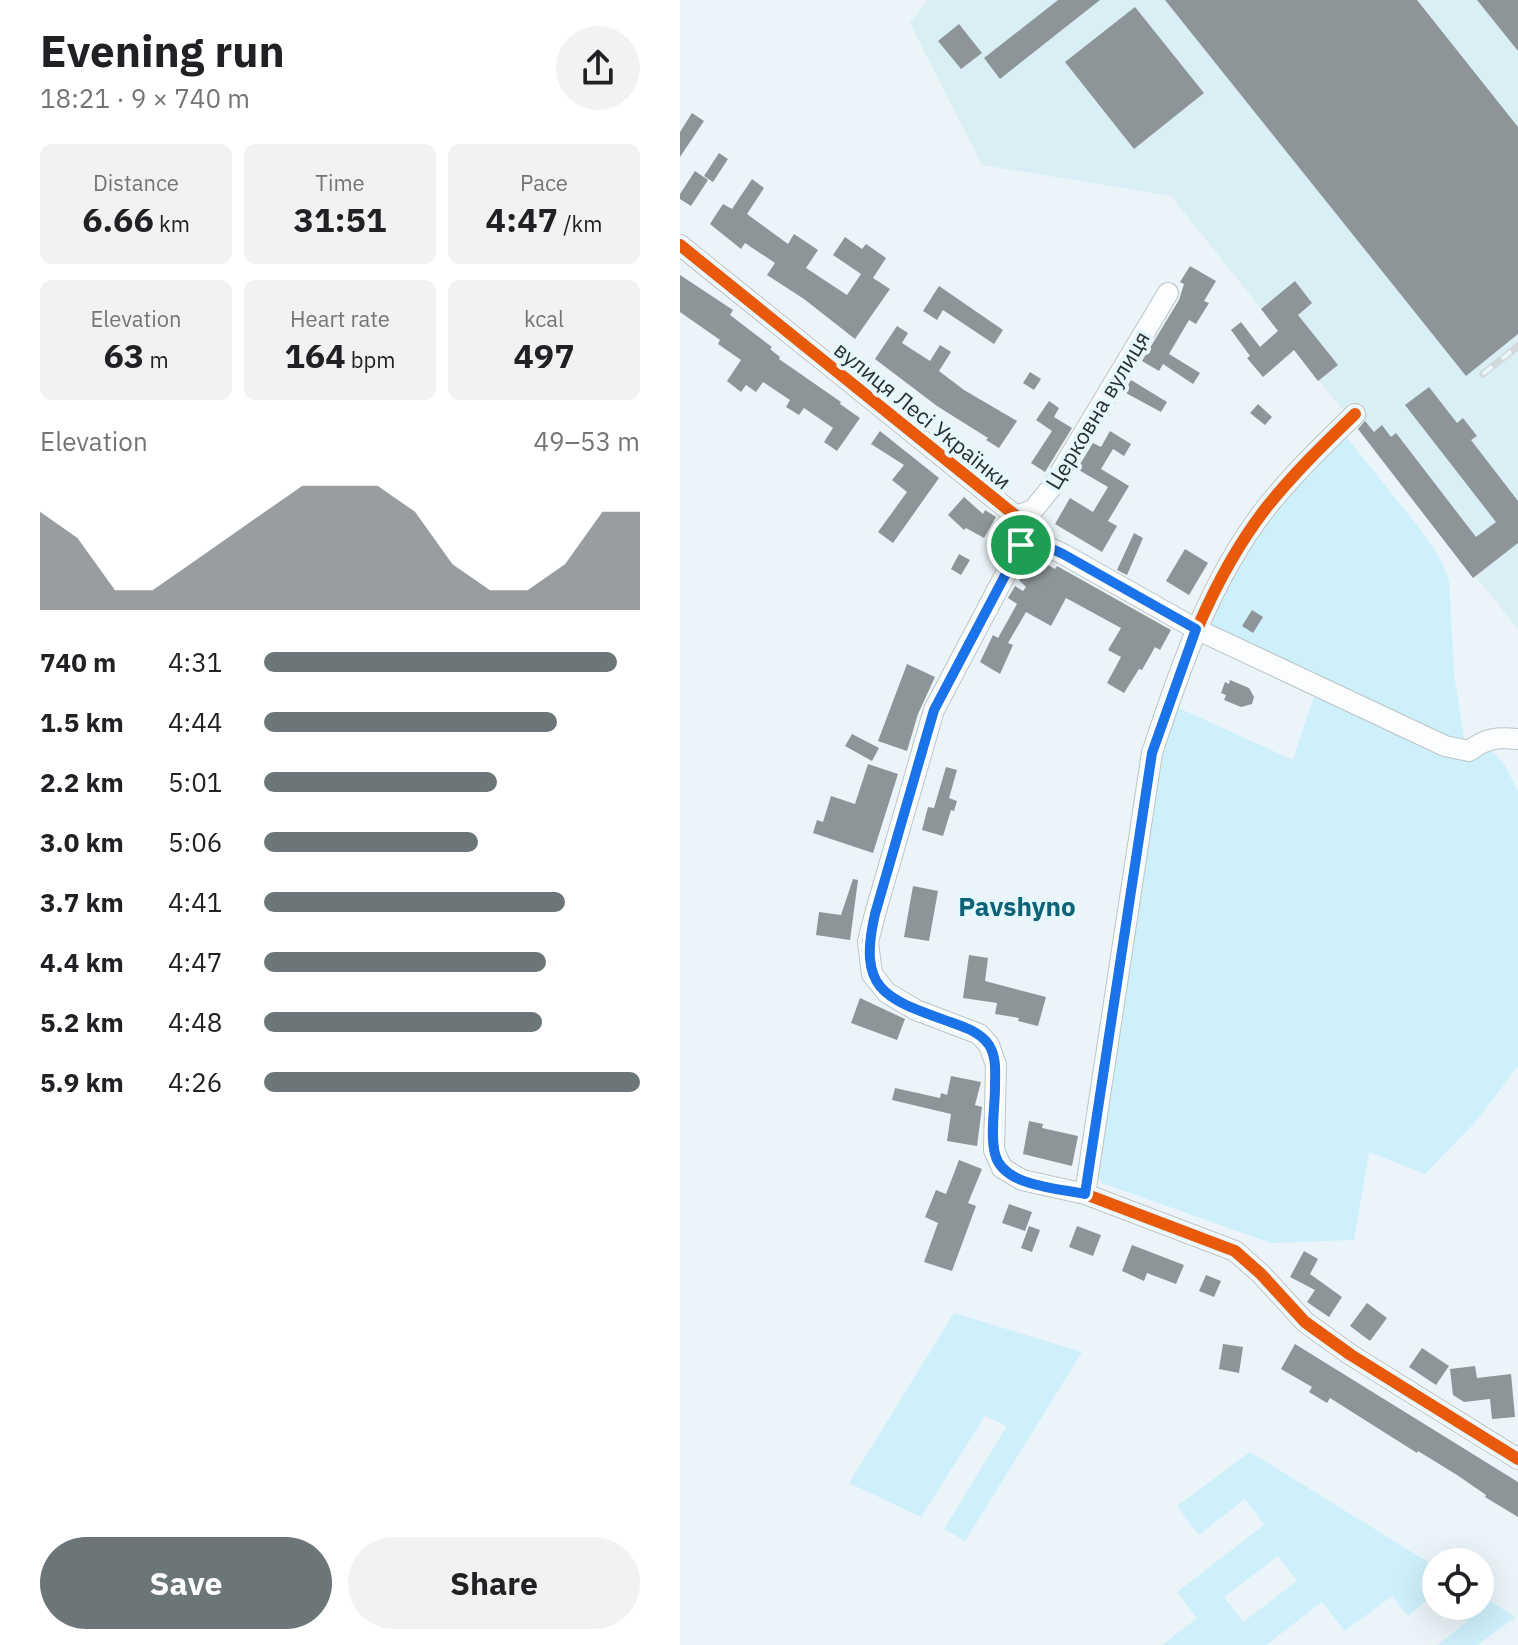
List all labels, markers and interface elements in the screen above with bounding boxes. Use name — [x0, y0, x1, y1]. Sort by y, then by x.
text: Evening run — [40, 22, 285, 79]
button: share — [556, 26, 640, 110]
text: 18:21 · 9 × 740 m — [40, 81, 250, 115]
text: Distance — [93, 168, 179, 197]
text: Time — [315, 168, 365, 197]
text: Pace — [520, 168, 568, 197]
text: 6.66 — [82, 197, 154, 241]
text: 31:51 — [294, 197, 386, 241]
text: 4:47 — [486, 197, 558, 241]
text: km — [154, 209, 190, 238]
text: /km — [558, 209, 602, 238]
text: Elevation — [90, 304, 182, 333]
text: Heart rate — [290, 304, 390, 333]
text: kcal — [524, 304, 564, 333]
street label: Церковна вулиця — [1038, 325, 1156, 495]
text: 63 — [103, 333, 144, 377]
text: 164 — [284, 333, 346, 377]
text: 497 — [513, 333, 575, 377]
street label: вулиця Лесі Українки — [829, 335, 1017, 495]
text: m — [144, 345, 169, 374]
text: bpm — [346, 345, 396, 374]
text: Elevation — [40, 424, 148, 458]
text: 49–53 m — [533, 424, 640, 458]
pin — [987, 511, 1055, 579]
icon: arrive — [999, 523, 1043, 567]
text: 740 m — [40, 645, 116, 679]
text: 4:31 — [168, 645, 222, 679]
text: 1.5 km — [40, 705, 124, 739]
text: 4:44 — [168, 705, 222, 739]
text: 2.2 km — [40, 765, 124, 799]
text: 5:01 — [168, 765, 222, 799]
text: 3.0 km — [40, 825, 124, 859]
text: 5:06 — [168, 825, 222, 859]
text: 3.7 km — [40, 885, 124, 919]
text: 4:41 — [168, 885, 222, 919]
district label: Pavshyno — [958, 889, 1076, 923]
text: 4.4 km — [40, 945, 124, 979]
text: 4:47 — [168, 945, 222, 979]
text: 5.2 km — [40, 1005, 124, 1039]
text: 4:48 — [168, 1005, 222, 1039]
text: 5.9 km — [40, 1065, 124, 1099]
text: 4:26 — [168, 1065, 222, 1099]
button: Save — [40, 1537, 332, 1629]
button: Share — [348, 1537, 640, 1629]
map controls — [1422, 1548, 1494, 1620]
button: locate — [1422, 1548, 1494, 1620]

